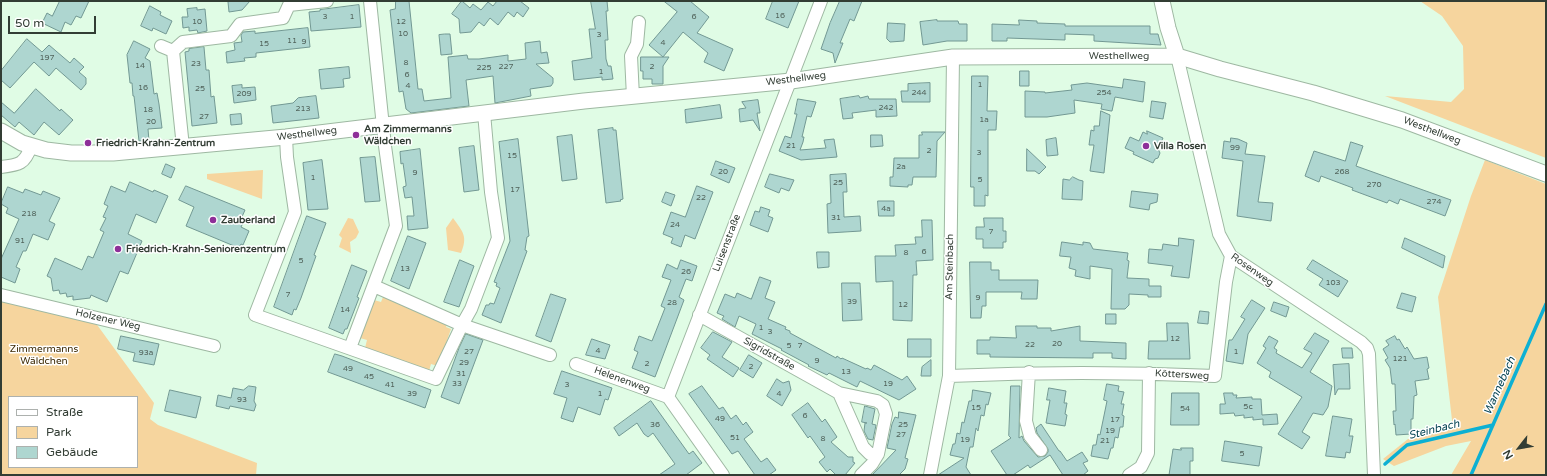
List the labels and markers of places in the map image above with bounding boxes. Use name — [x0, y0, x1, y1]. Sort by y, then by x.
place label: Am Zimmermanns Wäldchen — [364, 123, 452, 146]
marker: Am Zimmermanns Wäldchen — [351, 130, 361, 140]
place label: Friedrich-Krahn-Zentrum — [96, 137, 215, 149]
marker: Friedrich-Krahn-Zentrum — [83, 138, 93, 148]
place label: Villa Rosen — [1154, 140, 1206, 152]
marker: Villa Rosen — [1141, 141, 1151, 151]
place label: Zauberland — [221, 214, 275, 226]
marker: Zauberland — [208, 215, 218, 225]
place label: Friedrich-Krahn-Seniorenzentrum — [126, 243, 286, 255]
marker: Friedrich-Krahn-Seniorenzentrum — [113, 244, 123, 254]

